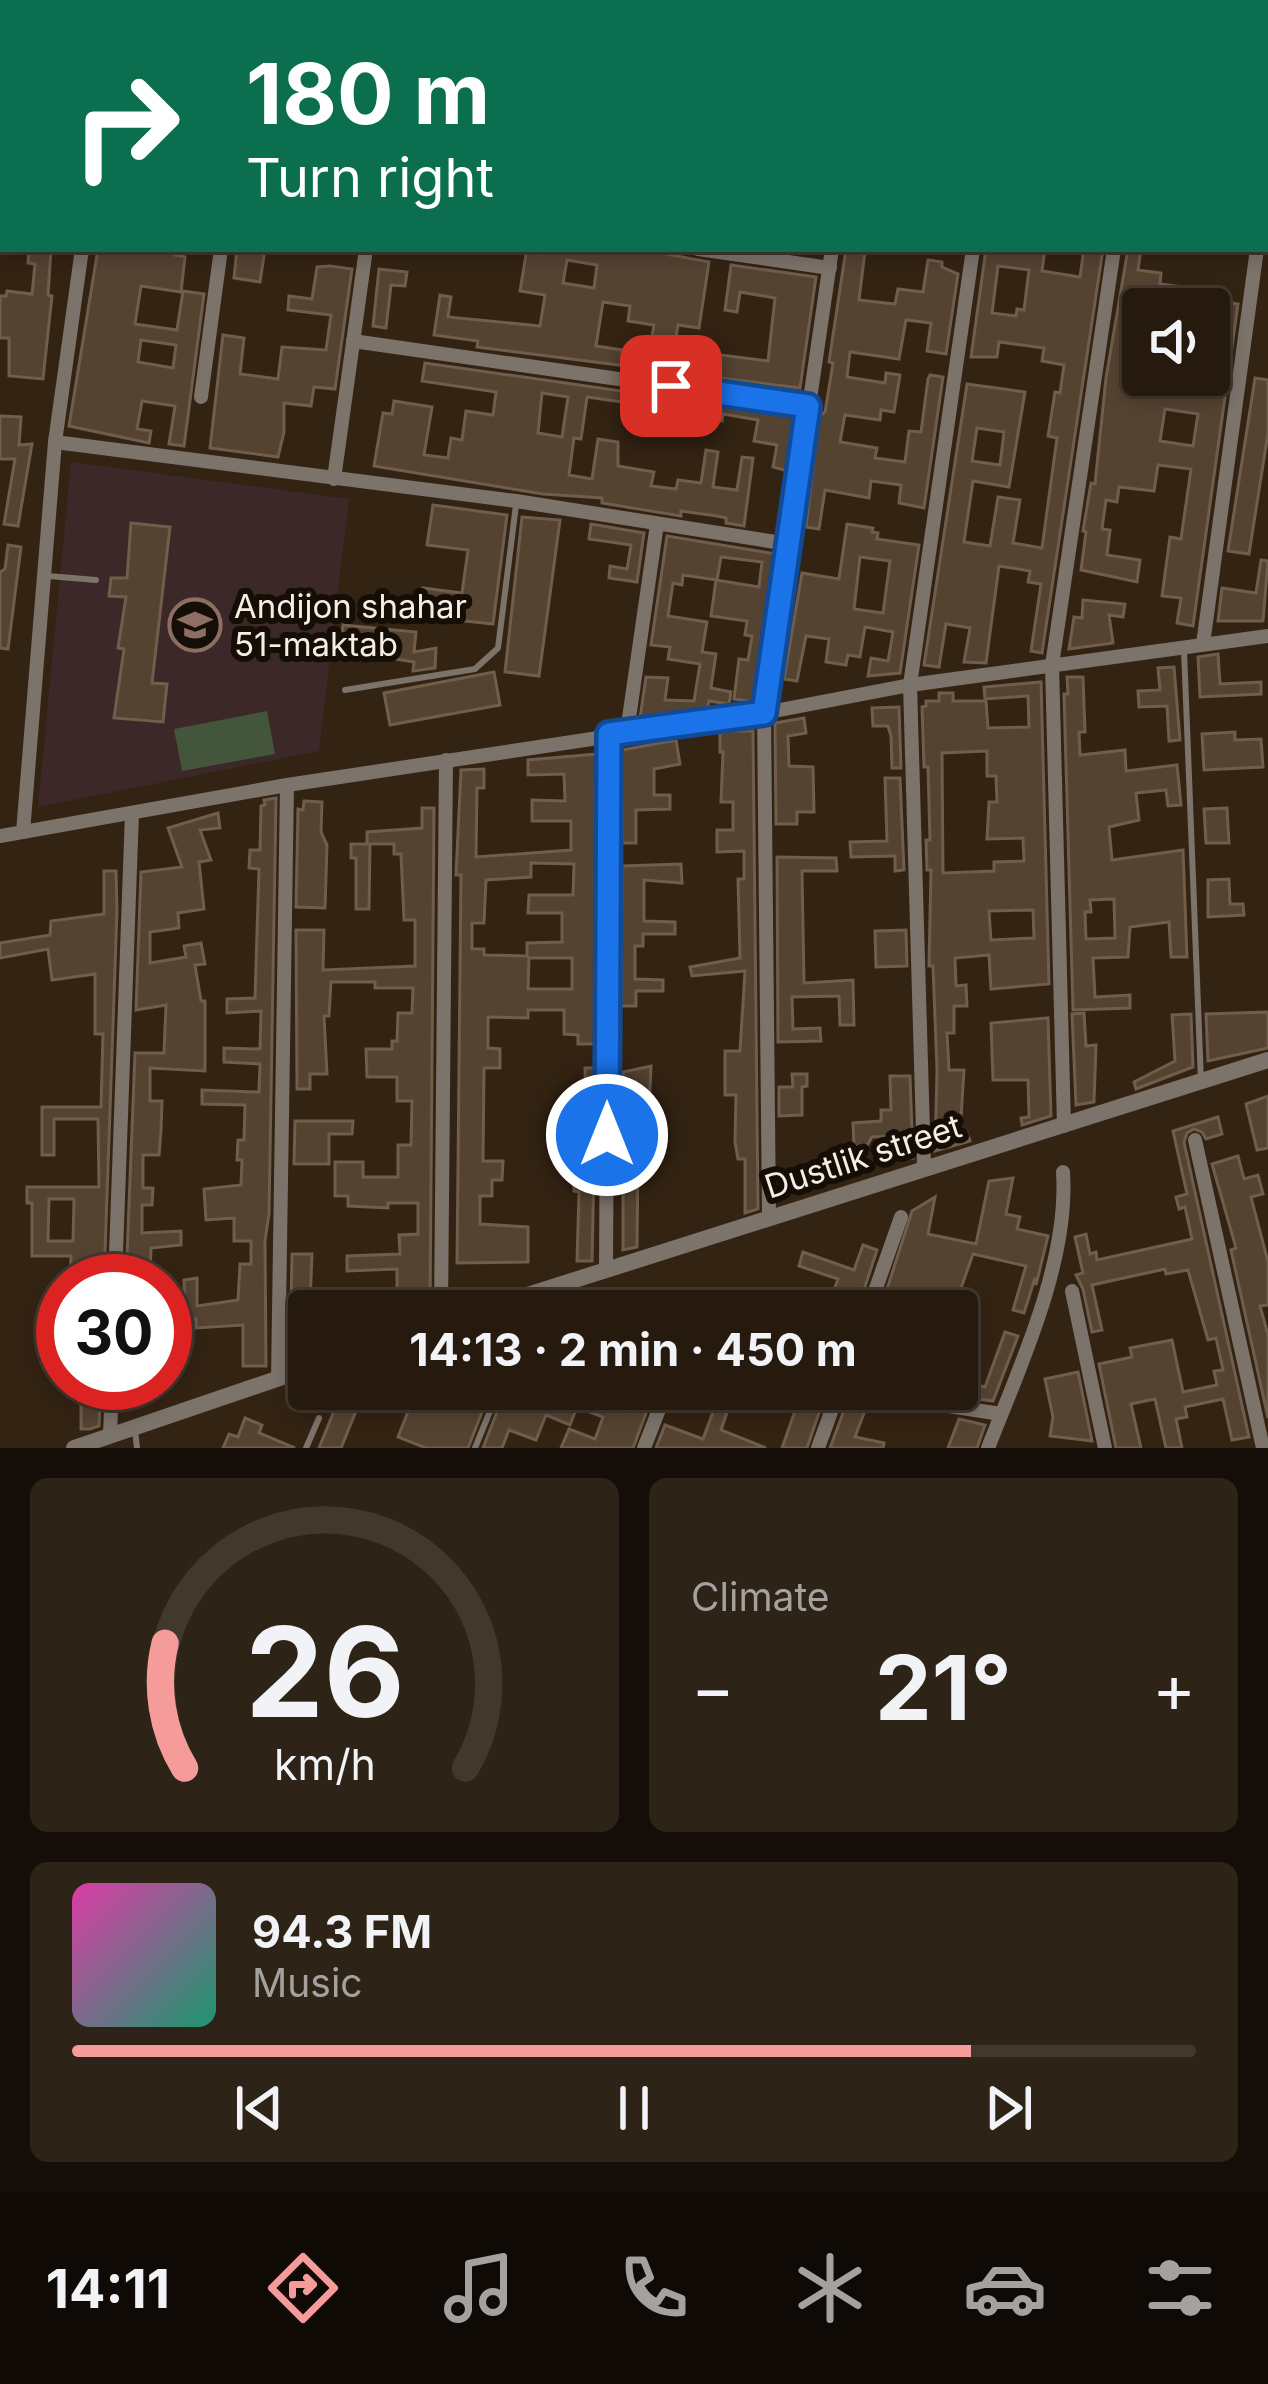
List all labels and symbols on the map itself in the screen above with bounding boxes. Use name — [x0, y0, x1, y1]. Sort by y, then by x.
pin — [620, 335, 722, 437]
place label: Andijon shahar 51-maktab — [234, 586, 467, 664]
school or university icon: Andijon shahar 51-maktab — [167, 597, 223, 653]
position arrow — [544, 1072, 670, 1198]
street label: Dustlik street — [760, 1105, 967, 1207]
speed limit sign: 30 — [36, 1254, 192, 1410]

